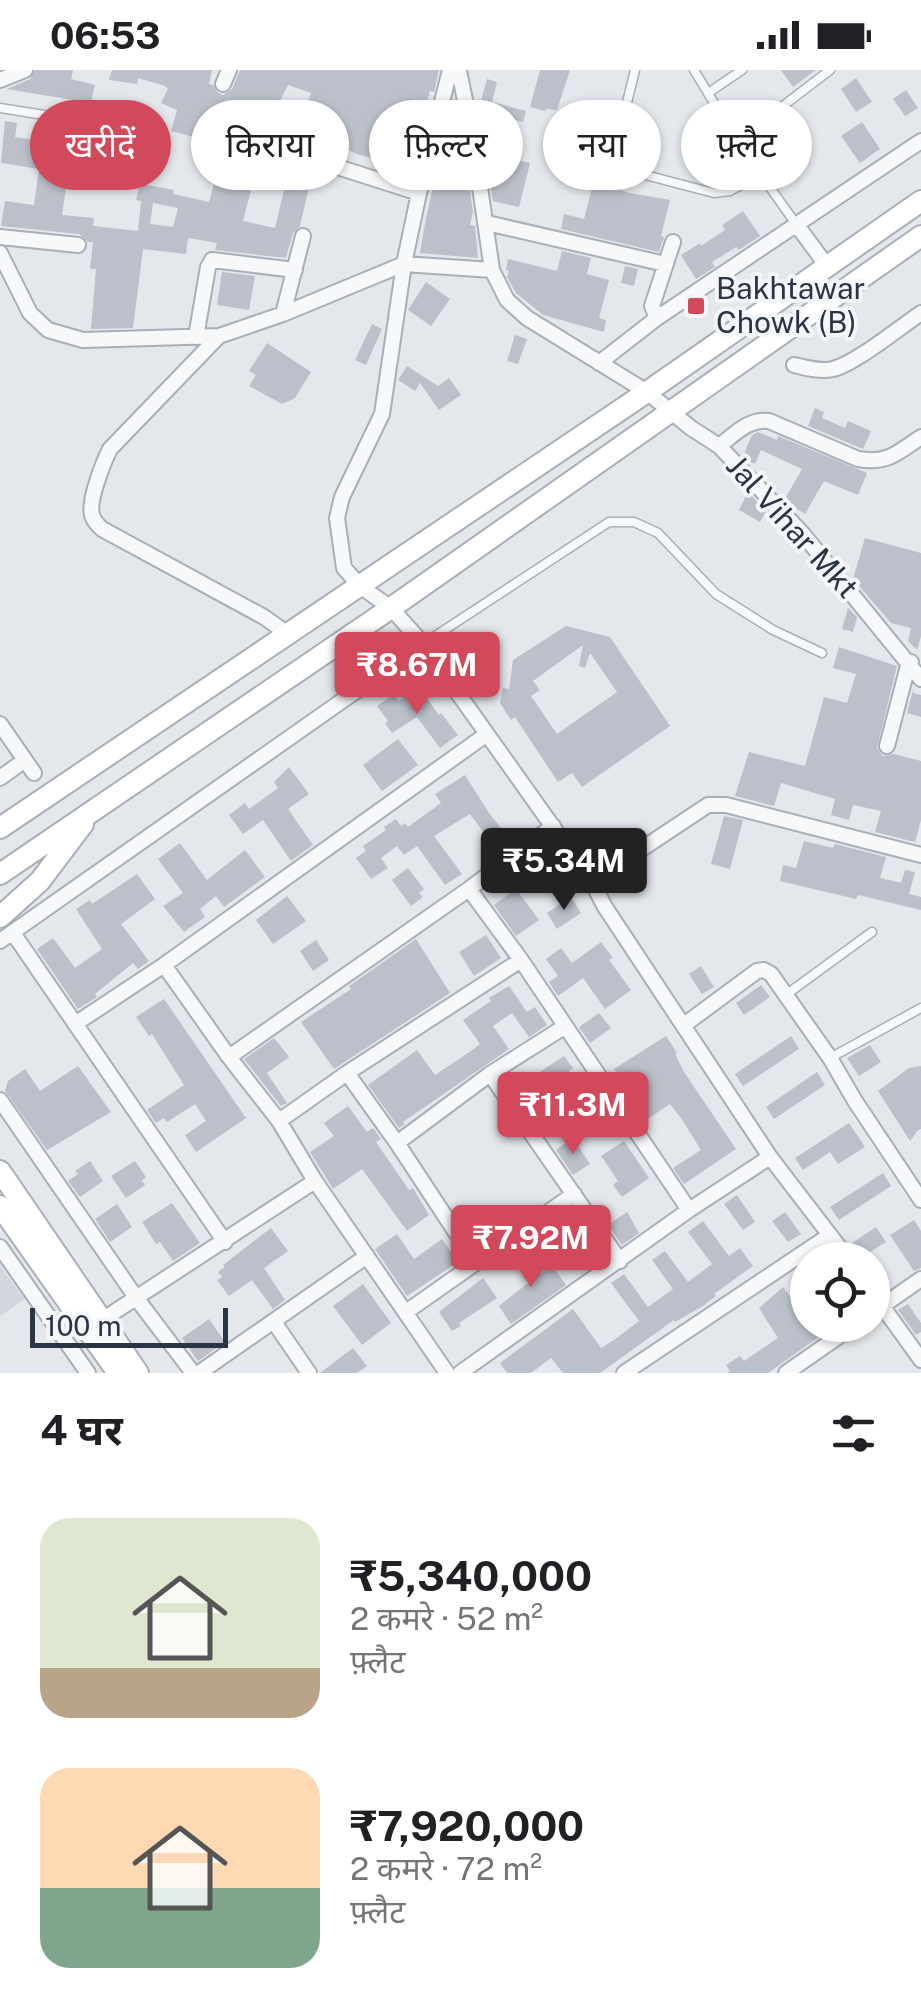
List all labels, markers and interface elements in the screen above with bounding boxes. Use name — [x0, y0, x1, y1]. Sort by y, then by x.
text: 06:53 — [50, 13, 161, 58]
chip: खरीदें — [30, 100, 171, 190]
chip: किराया — [191, 100, 349, 190]
chip: फ़िल्टर — [369, 100, 523, 190]
chip: नया — [543, 100, 661, 190]
chip: फ़्लैट — [681, 100, 812, 190]
place label: Bakhtawar Chowk (B) — [716, 270, 865, 340]
marker: Bakhtawar Chowk (B) — [685, 295, 707, 317]
street label: Jal Vihar Mkt — [719, 448, 866, 605]
pin: ₹8.67M — [336, 632, 498, 717]
text: ₹8.67M — [357, 646, 477, 683]
pin: ₹5.34M — [483, 828, 645, 913]
text: ₹5.34M — [503, 842, 625, 879]
pin: ₹11.3M — [492, 1072, 654, 1157]
text: ₹11.3M — [519, 1086, 627, 1123]
pin: ₹7.92M — [450, 1205, 612, 1290]
text: ₹7.92M — [473, 1219, 589, 1256]
map controls — [790, 1242, 890, 1342]
button: locate — [790, 1242, 890, 1342]
scale bar — [30, 1303, 228, 1348]
text: 100 m — [45, 1309, 122, 1342]
text: 4 घर — [40, 1405, 123, 1454]
icon: filters — [826, 1406, 881, 1461]
text: ₹5,340,000 — [350, 1551, 592, 1600]
icon: home — [120, 1558, 240, 1678]
text: 2 कमरे · 52 m² — [350, 1600, 543, 1637]
text: फ़्लैट — [350, 1643, 405, 1680]
text: ₹7,920,000 — [350, 1801, 584, 1850]
icon: home — [120, 1808, 240, 1928]
text: 2 कमरे · 72 m² — [350, 1850, 542, 1887]
text: फ़्लैट — [350, 1893, 405, 1930]

